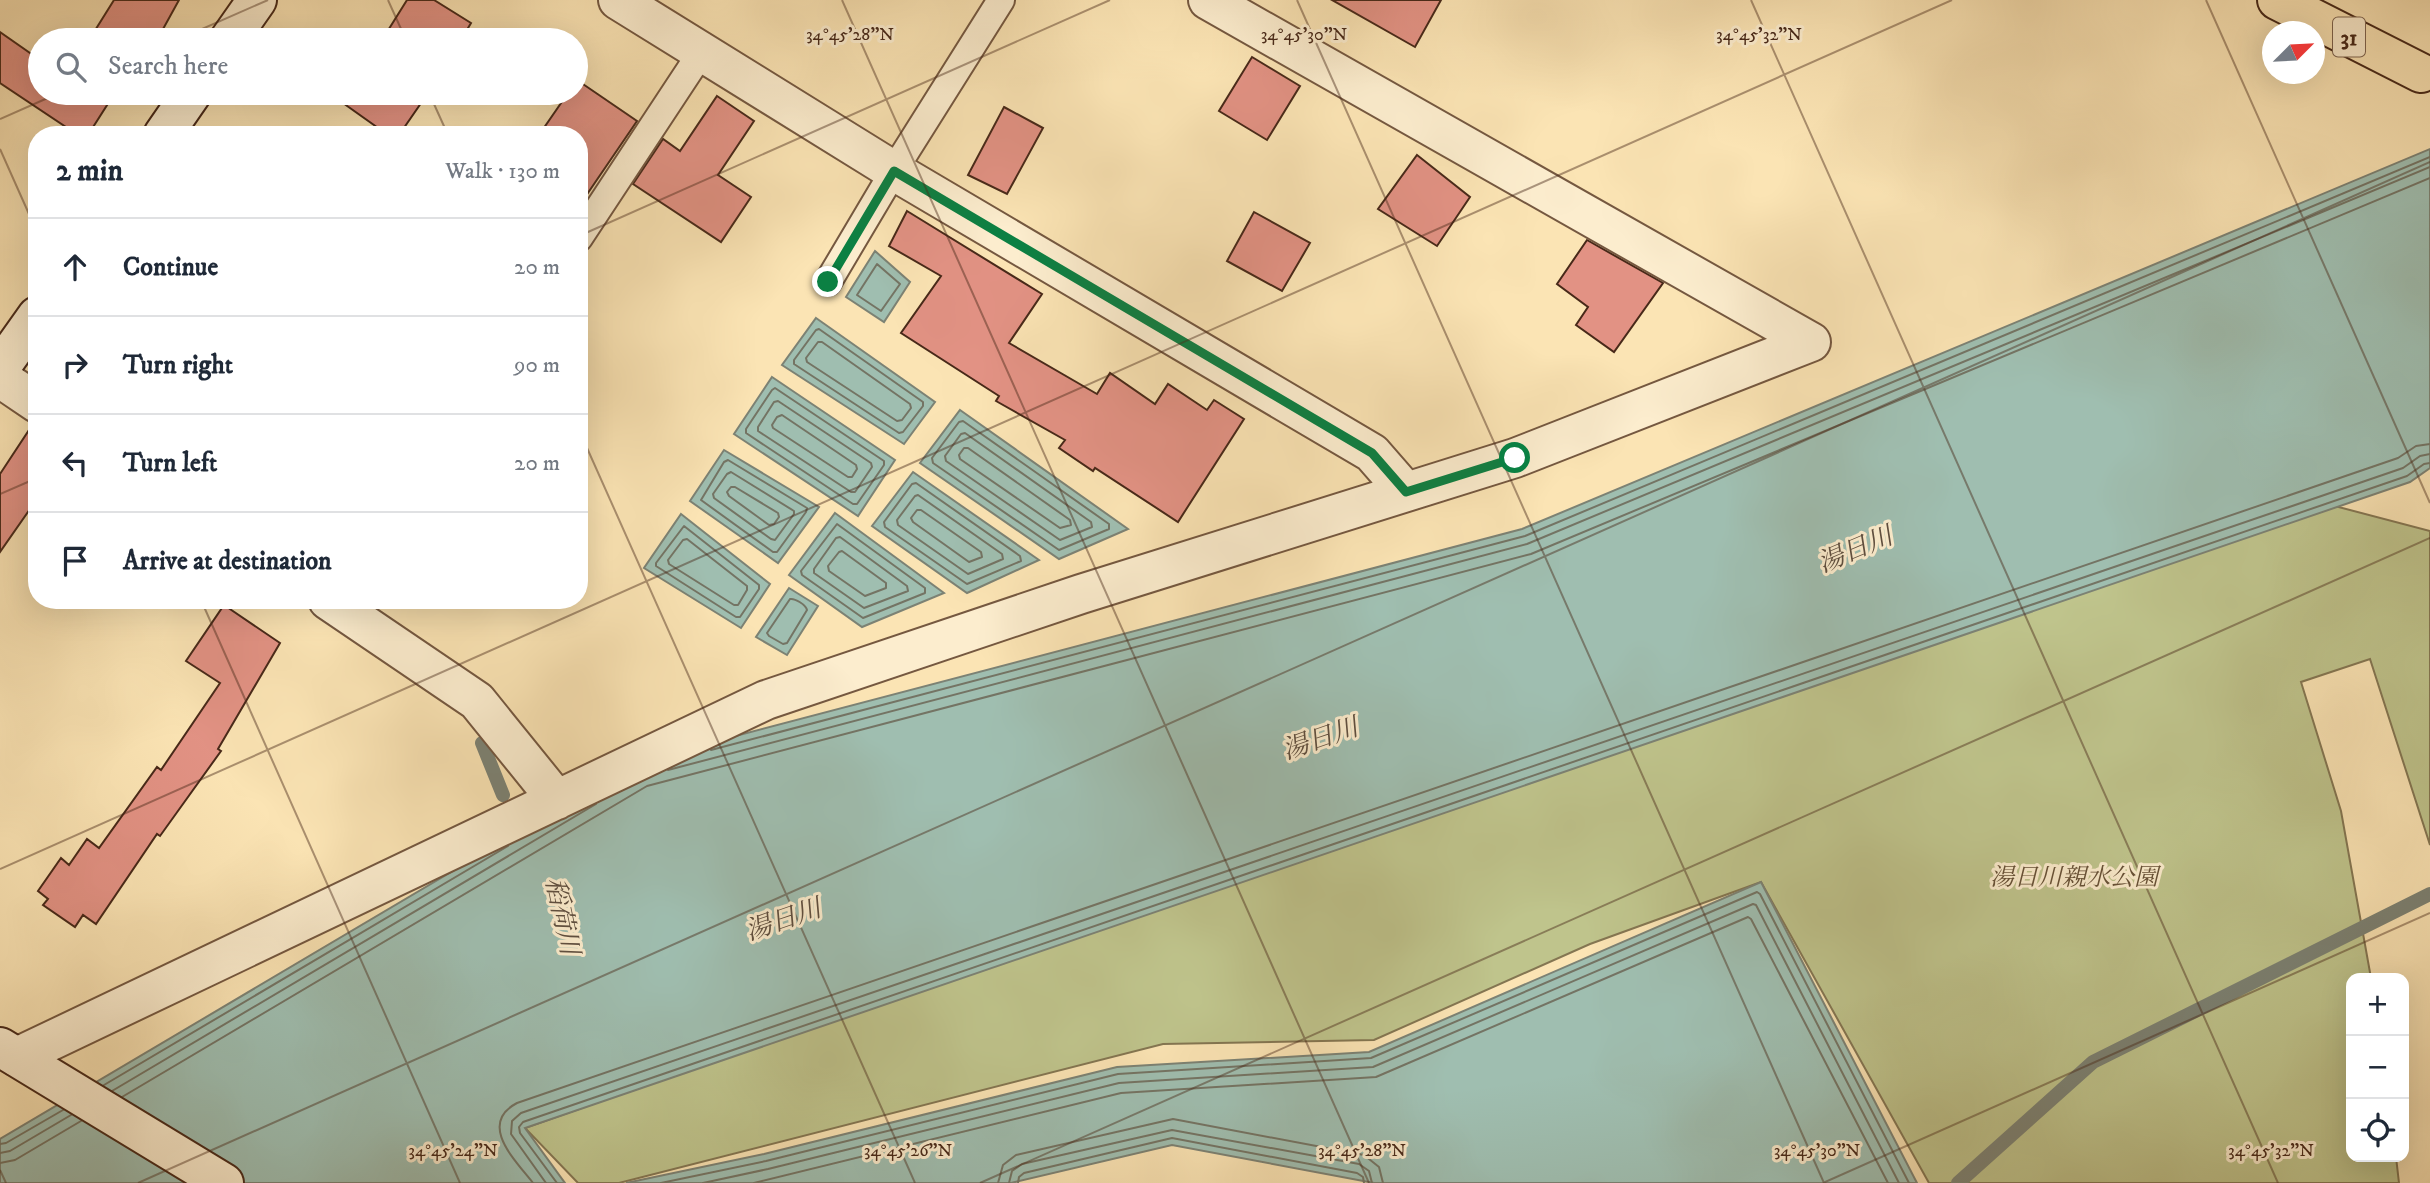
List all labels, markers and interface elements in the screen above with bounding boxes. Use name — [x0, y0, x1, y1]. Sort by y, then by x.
road number: 31 — [2333, 18, 2365, 56]
north arrow — [2262, 21, 2325, 84]
text: 34°45'28"N — [806, 24, 894, 46]
text: 34°45'30"N — [1261, 24, 1348, 46]
text: 34°45'32"N — [1716, 24, 1802, 46]
search box — [28, 28, 588, 105]
icon: search — [52, 48, 90, 86]
text: Search here — [108, 50, 228, 83]
text: 2 min — [56, 153, 123, 190]
text: Walk · 130 m — [445, 157, 560, 186]
icon: ahead — [56, 248, 94, 286]
text: Continue — [123, 251, 218, 284]
text: 20 m — [514, 253, 560, 282]
route end — [812, 266, 843, 297]
icon: right — [56, 346, 94, 384]
text: Turn right — [123, 349, 233, 382]
text: 90 m — [514, 351, 560, 380]
route start — [1499, 442, 1530, 473]
icon: left — [56, 444, 94, 482]
text: Turn left — [123, 447, 217, 480]
text: 20 m — [514, 449, 560, 478]
water label: 湯日川 — [1813, 519, 1901, 581]
icon: arrive — [56, 542, 94, 580]
text: Arrive at destination — [123, 545, 332, 578]
water label: 湯日川 — [1278, 710, 1366, 768]
park label: 湯日川親水公園 — [1990, 863, 2162, 893]
water label: 稻荷川 — [537, 875, 586, 961]
water label: 湯日川 — [741, 891, 829, 949]
map controls — [2346, 973, 2409, 1162]
button: + — [2346, 973, 2409, 1036]
button: − — [2346, 1036, 2409, 1099]
button: locate — [2346, 1099, 2409, 1162]
text: 34°45'24"N — [408, 1140, 498, 1162]
text: 34°45'26"N — [864, 1140, 953, 1162]
text: 34°45'28"N — [1318, 1140, 1406, 1162]
text: 34°45'30"N — [1774, 1140, 1861, 1162]
text: 34°45'32"N — [2228, 1140, 2314, 1162]

